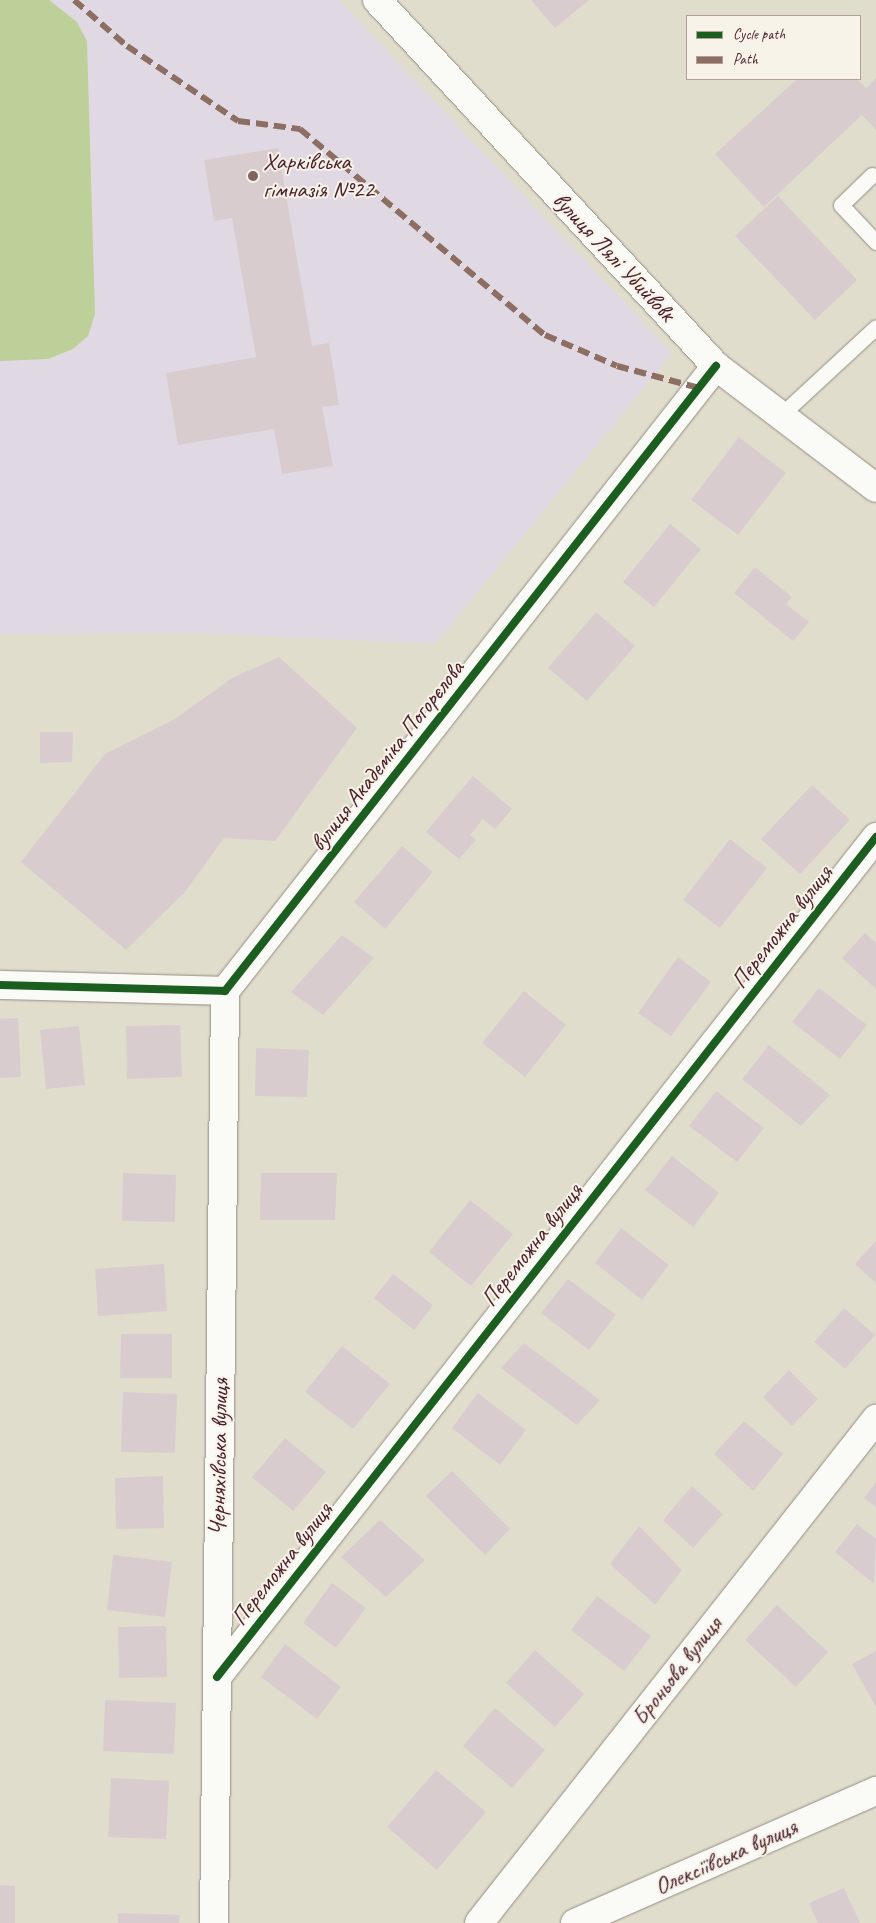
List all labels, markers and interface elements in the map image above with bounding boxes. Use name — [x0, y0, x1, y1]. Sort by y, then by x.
legend — [686, 15, 861, 80]
text: Cycle path — [733, 25, 785, 44]
text: Path — [733, 50, 758, 69]
place label: Харківська гімназія №22 — [263, 148, 374, 204]
marker: Харківська гімназія №22 — [247, 170, 259, 182]
street label: вулиця Лялі Убийвовк — [547, 186, 681, 328]
street label: вулиця Академіка Погорєлова — [304, 655, 470, 857]
street label: Переможна вулиця — [725, 859, 839, 995]
street label: Переможна вулиця — [475, 1177, 589, 1313]
street label: Черняхівська вулиця — [203, 1378, 235, 1536]
street label: Переможна вулиця — [225, 1496, 339, 1632]
street label: Броньова вулиця — [626, 1611, 728, 1731]
street label: Олексіївська вулиця — [650, 1813, 802, 1901]

